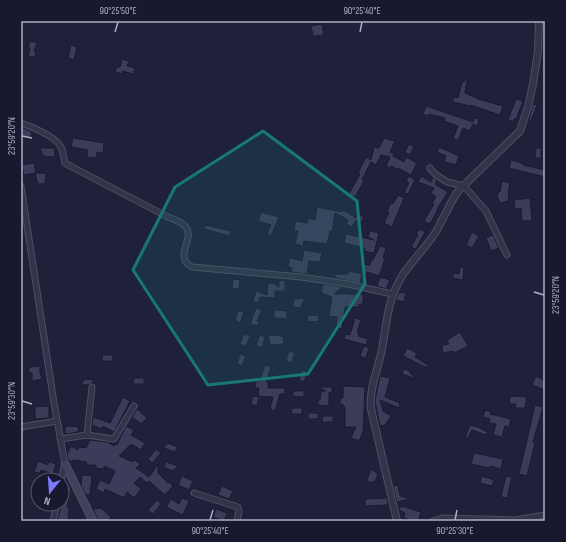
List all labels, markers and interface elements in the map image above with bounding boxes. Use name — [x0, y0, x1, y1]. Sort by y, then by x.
text: 90°25'50"E — [99, 5, 137, 17]
text: 90°25'40"E — [343, 5, 381, 17]
text: 23°59'20"N — [6, 117, 18, 155]
text: 23°59'20"N — [550, 276, 562, 314]
text: 23°59'30"N — [6, 382, 18, 420]
north arrow — [30, 472, 70, 512]
text: N — [42, 494, 52, 508]
text: 90°25'40"E — [191, 525, 229, 537]
text: 90°25'30"E — [436, 525, 474, 537]

